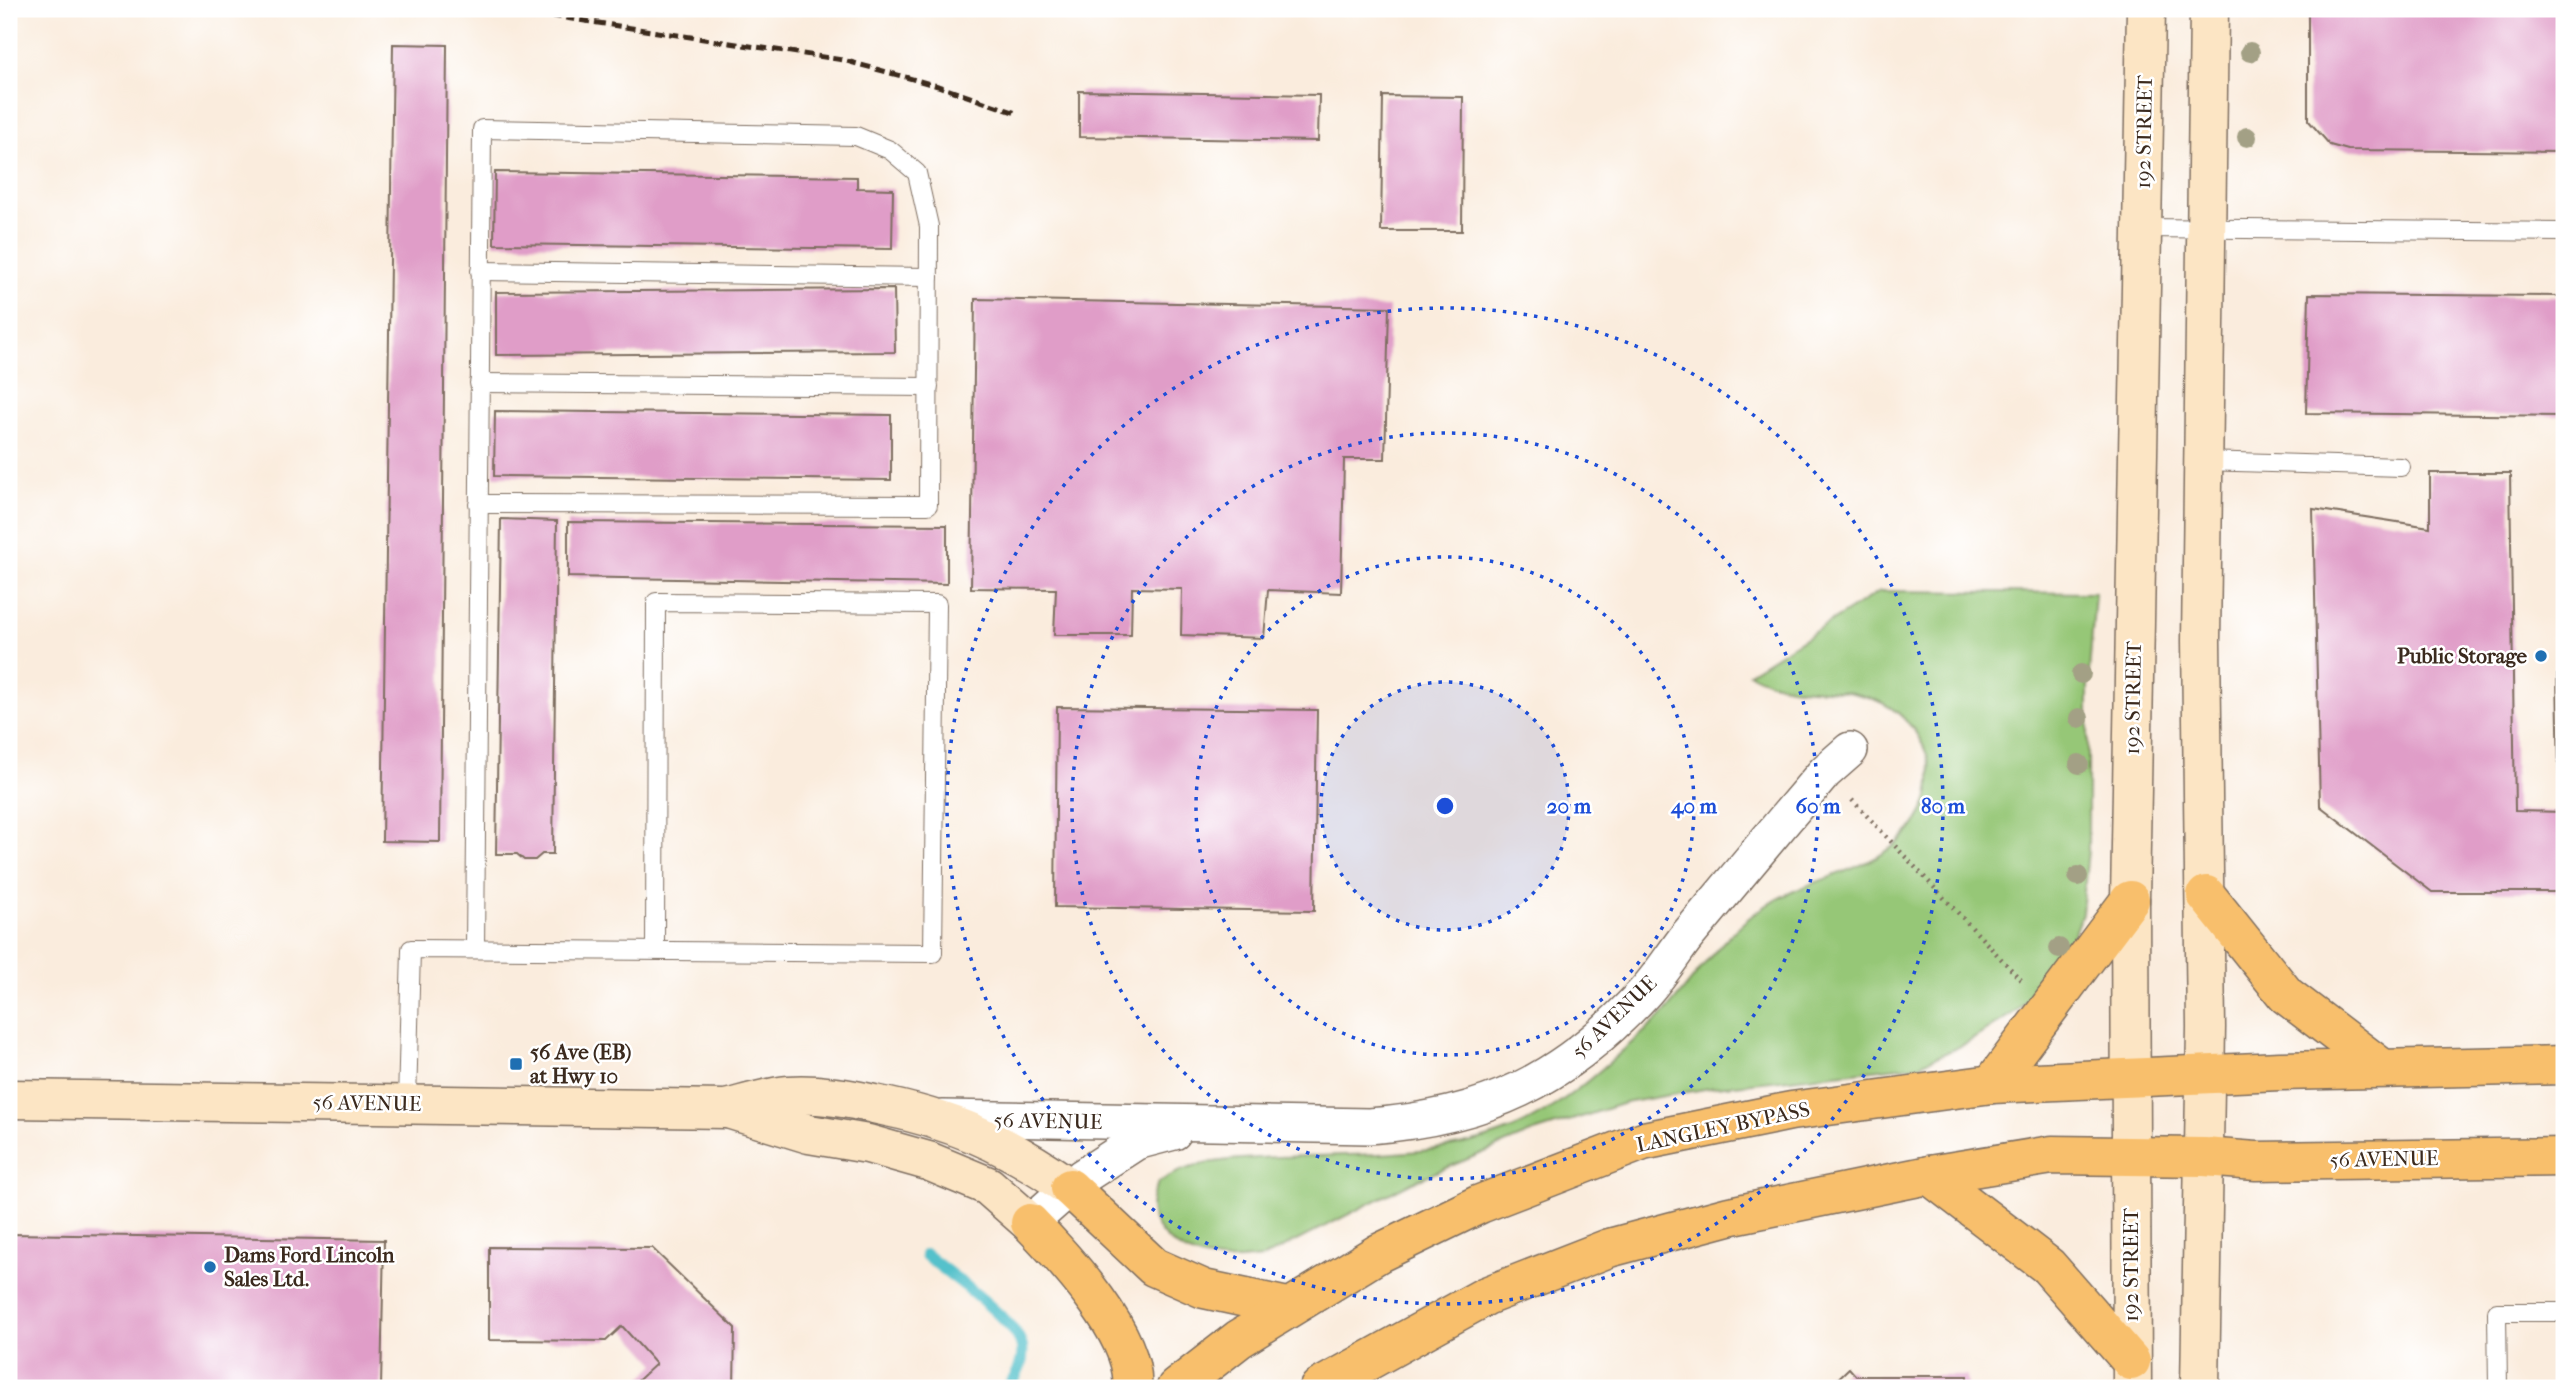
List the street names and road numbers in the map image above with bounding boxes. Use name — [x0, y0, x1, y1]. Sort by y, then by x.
street label: 192 STREET — [2131, 74, 2157, 189]
street label: 192 STREET — [2120, 640, 2146, 755]
street label: 56 AVENUE — [1567, 970, 1662, 1063]
street label: 56 AVENUE — [312, 1090, 422, 1116]
street label: LANGLEY BYPASS — [1634, 1097, 1812, 1157]
street label: 56 AVENUE — [993, 1108, 1103, 1134]
street label: 56 AVENUE — [2329, 1146, 2439, 1172]
street label: 192 STREET — [2119, 1207, 2143, 1322]

